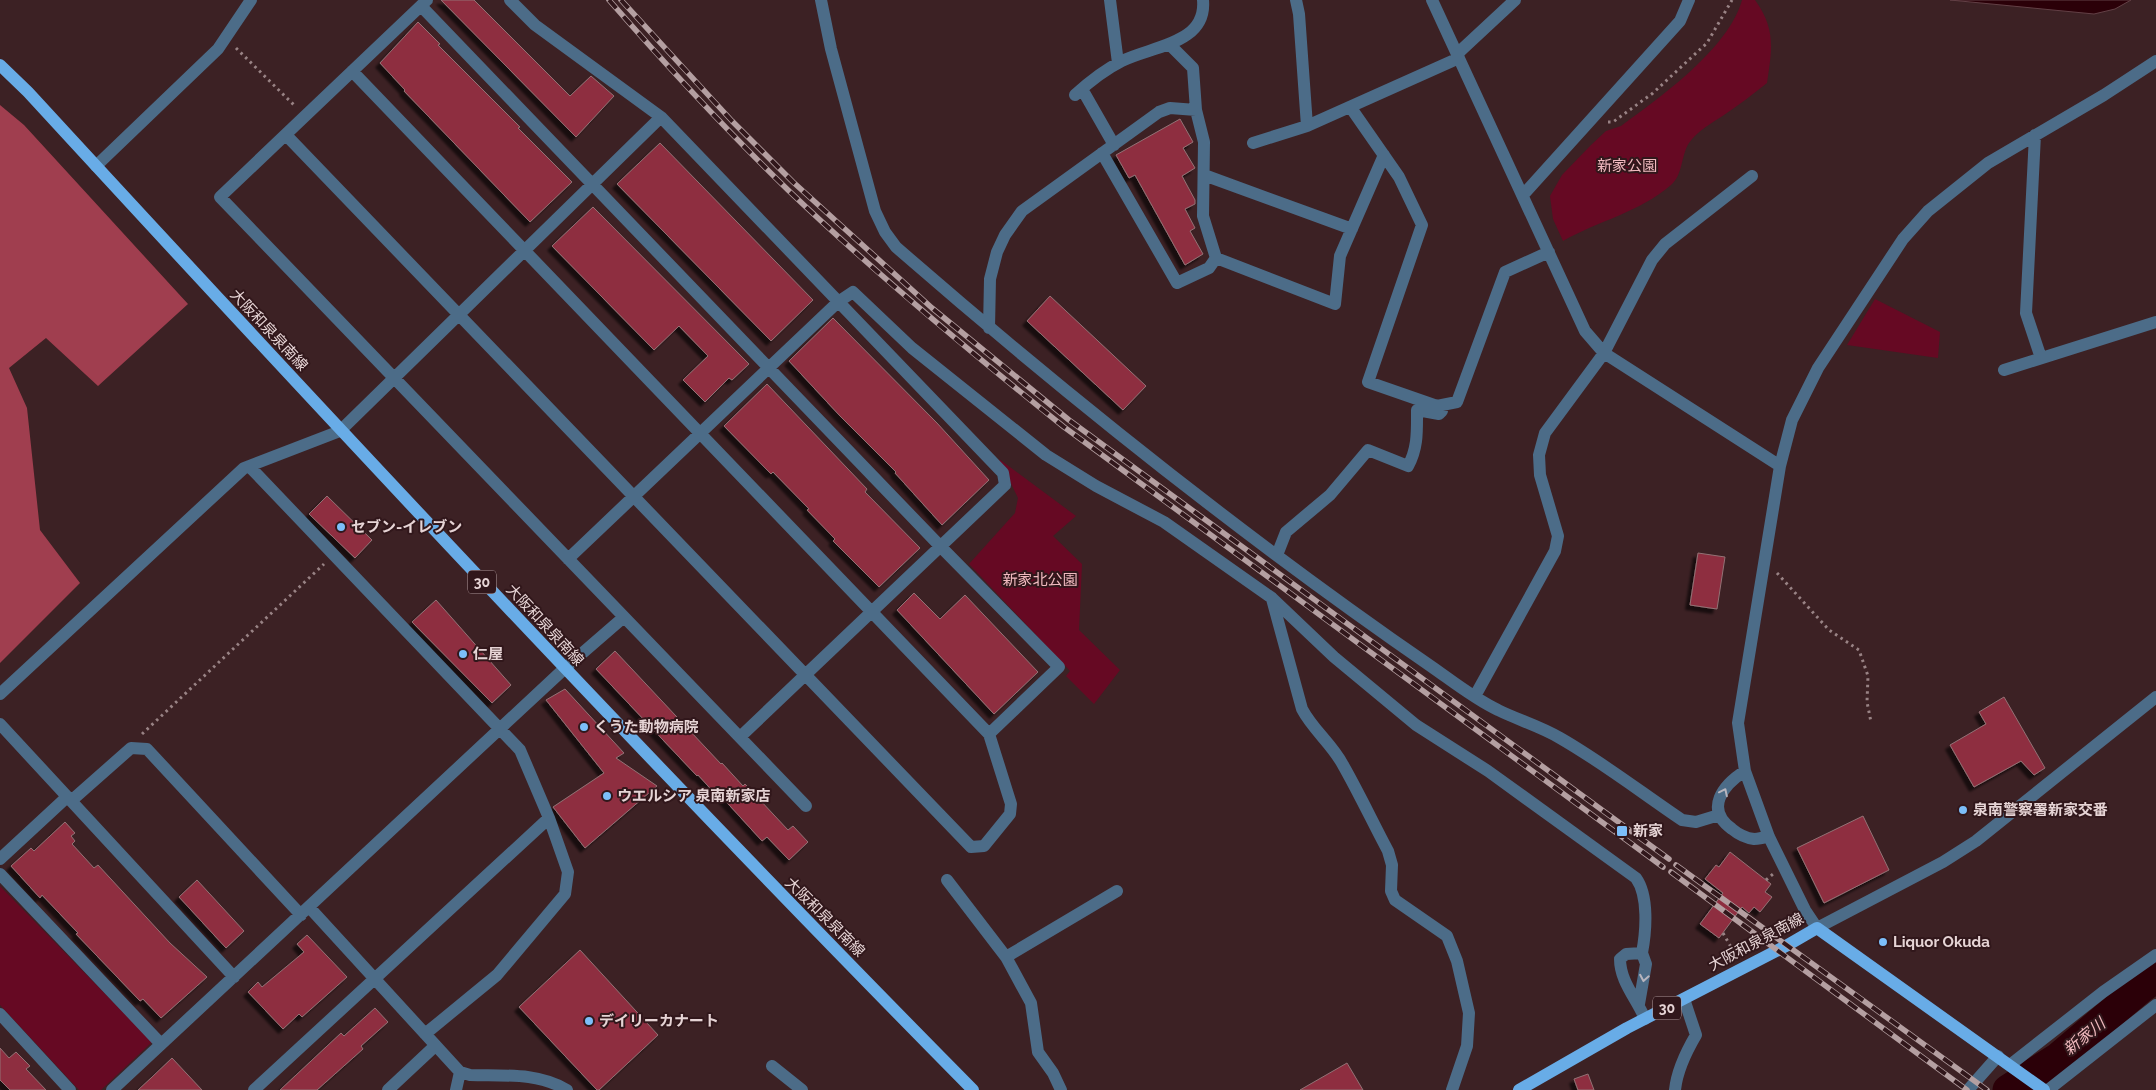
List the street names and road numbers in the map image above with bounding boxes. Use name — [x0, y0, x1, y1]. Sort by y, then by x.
street label: 大阪和泉泉南線 — [227, 285, 311, 375]
road number: 30 — [468, 570, 496, 594]
street label: 大阪和泉泉南線 — [503, 580, 587, 670]
street label: 大阪和泉泉南線 — [782, 874, 868, 960]
street label: 大阪和泉泉南線 — [1705, 909, 1807, 975]
road number: 30 — [1653, 996, 1681, 1020]

